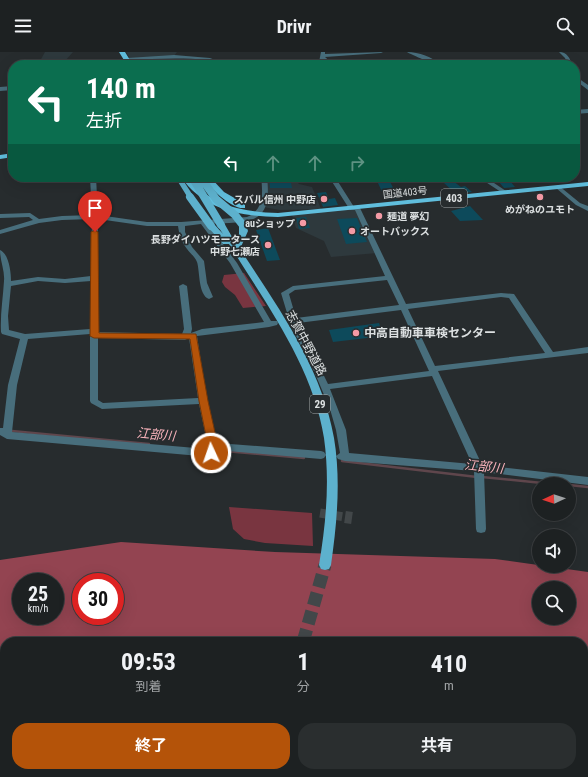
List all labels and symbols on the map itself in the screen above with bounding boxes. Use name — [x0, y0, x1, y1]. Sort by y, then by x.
street label: 国道403号 — [382, 185, 428, 200]
road number: 403 — [441, 189, 467, 207]
pin — [78, 191, 112, 232]
marker: めがねのユモト — [535, 192, 545, 202]
place label: スバル信州 中野店 — [234, 194, 316, 205]
marker: スバル信州 中野店 — [319, 194, 329, 204]
place label: めがねのユモト — [505, 204, 575, 215]
marker: 麺道 夢幻 — [374, 211, 384, 221]
place label: 麺道 夢幻 — [387, 211, 429, 222]
place label: auショップ — [245, 218, 295, 229]
marker: auショップ — [298, 218, 308, 228]
marker: オートバックス — [347, 226, 357, 236]
place label: オートバックス — [360, 226, 430, 237]
place label: 長野ダイハツモータース 中野七瀬店 — [151, 234, 260, 257]
marker: 長野ダイハツモータース 中野七瀬店 — [263, 240, 273, 250]
street label: 志賀中野道路 — [283, 308, 329, 378]
place label: 中高自動車車検センター — [364, 326, 496, 340]
marker: 中高自動車車検センター — [351, 328, 361, 338]
road number: 29 — [310, 395, 330, 413]
water label: 江部川 — [136, 425, 178, 444]
position arrow — [190, 432, 232, 474]
water label: 江部川 — [464, 457, 506, 476]
north arrow — [532, 477, 576, 521]
speed limit sign: 30 — [72, 573, 124, 625]

